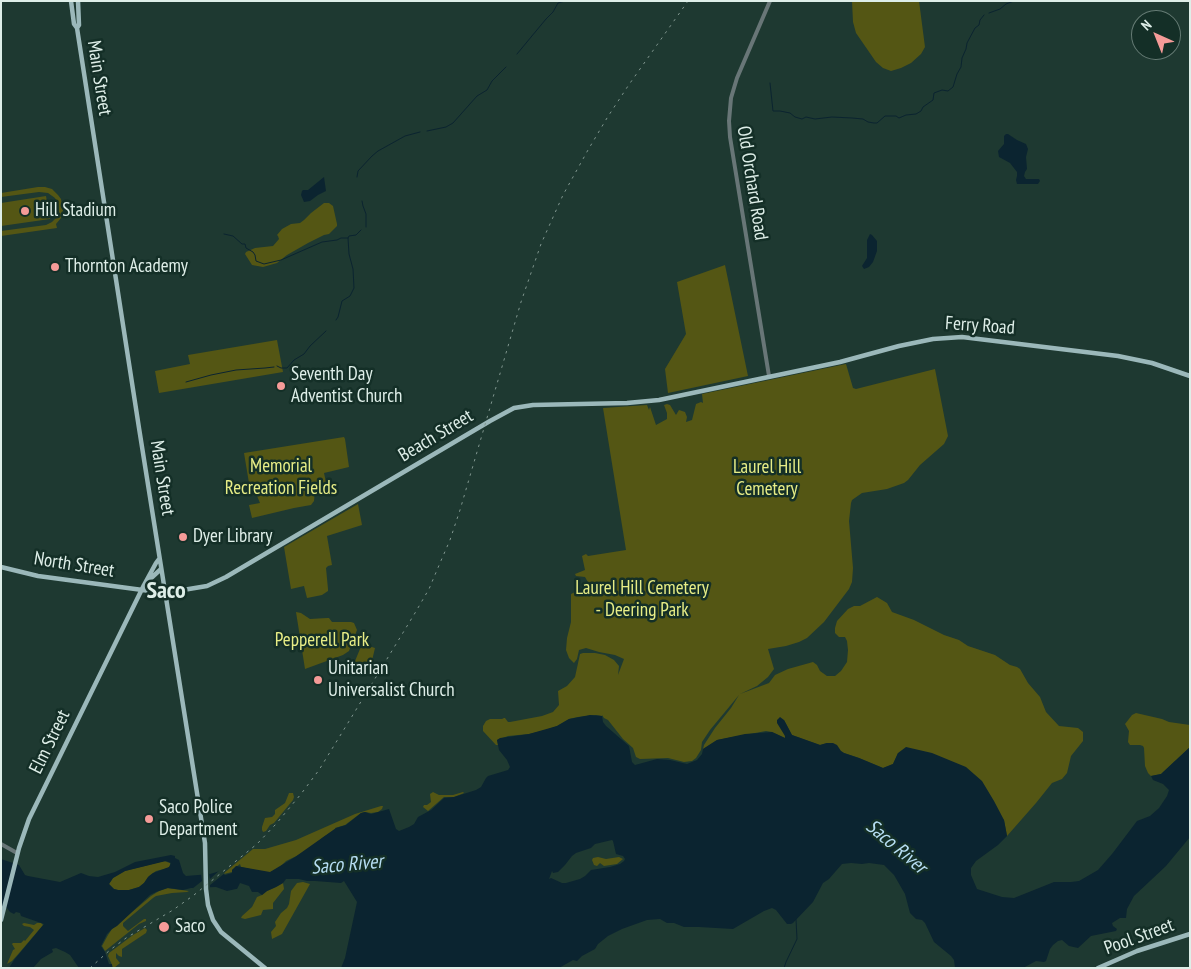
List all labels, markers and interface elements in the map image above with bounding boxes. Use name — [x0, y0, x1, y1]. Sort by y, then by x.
north arrow — [1131, 10, 1181, 60]
text: N — [1137, 16, 1155, 34]
street label: Main Street — [82, 39, 116, 117]
street label: Old Orchard Road — [732, 124, 772, 242]
place label: Hill Stadium — [35, 200, 116, 222]
marker: Hill Stadium — [19, 205, 31, 217]
place label: Thornton Academy — [65, 256, 188, 278]
marker: Thornton Academy — [49, 261, 61, 273]
street label: Ferry Road — [944, 312, 1016, 340]
place label: Seventh Day Adventist Church — [291, 364, 402, 408]
marker: Seventh Day Adventist Church — [275, 380, 287, 392]
street label: Beach Street — [395, 405, 477, 467]
street label: Main Street — [145, 439, 179, 517]
park label: Memorial Recreation Fields — [225, 456, 337, 500]
park label: Laurel Hill Cemetery — [733, 457, 801, 501]
place label: Dyer Library — [193, 526, 272, 548]
marker: Dyer Library — [177, 531, 189, 543]
street label: North Street — [32, 547, 116, 583]
district label: Saco — [146, 577, 186, 605]
park label: Laurel Hill Cemetery - Deering Park — [575, 578, 709, 622]
park label: Pepperell Park — [275, 630, 369, 652]
place label: Unitarian Universalist Church — [328, 658, 455, 702]
marker: Unitarian Universalist Church — [312, 674, 324, 686]
street label: Elm Street — [25, 706, 75, 778]
place label: Saco Police Department — [159, 797, 237, 841]
marker: Saco Police Department — [143, 813, 155, 825]
water label: Saco River — [861, 815, 931, 879]
water label: Saco River — [310, 850, 384, 880]
street label: Pool Street — [1101, 914, 1177, 960]
place label: Saco — [175, 916, 205, 938]
marker: Saco — [157, 920, 171, 934]

